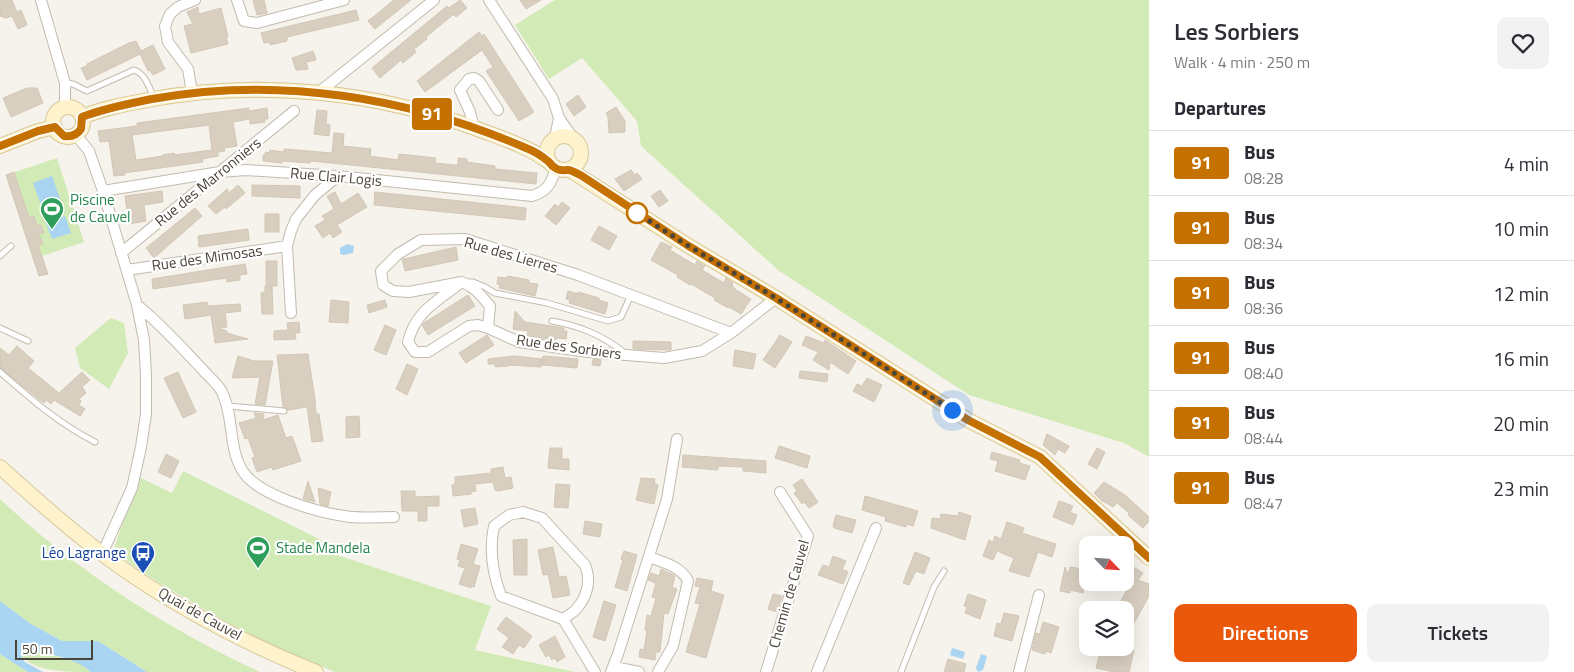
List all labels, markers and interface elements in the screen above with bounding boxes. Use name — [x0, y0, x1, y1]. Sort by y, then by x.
text: Les Sorbiers — [1174, 13, 1299, 49]
button: heart — [1497, 17, 1549, 69]
text: Walk · 4 min · 250 m — [1174, 50, 1310, 74]
text: Departures — [1174, 93, 1266, 122]
line badge: 91 — [410, 98, 454, 130]
text: 91 — [422, 100, 442, 127]
street label: Rue des Marronniers — [149, 131, 266, 232]
text: Bus — [1244, 137, 1275, 166]
text: 91 — [1191, 149, 1212, 176]
text: 4 min — [1504, 149, 1549, 178]
street label: Rue Clair Logis — [289, 161, 383, 192]
text: 08:28 — [1244, 166, 1283, 190]
place label: Piscine de Cauvel — [70, 188, 131, 228]
sports icon: Piscine de Cauvel — [39, 196, 65, 230]
unlabelled marker — [626, 202, 648, 224]
text: Bus — [1244, 202, 1275, 231]
text: 91 — [1191, 214, 1212, 241]
text: 10 min — [1493, 214, 1549, 243]
street label: Rue des Lierres — [462, 230, 561, 279]
text: 08:34 — [1244, 231, 1283, 255]
street label: Rue des Mimosas — [150, 238, 264, 277]
text: Bus — [1244, 267, 1275, 296]
text: 91 — [1191, 279, 1212, 306]
text: 12 min — [1493, 279, 1549, 308]
text: 08:36 — [1244, 296, 1283, 320]
street label: Rue des Sorbiers — [515, 328, 623, 365]
text: Bus — [1244, 332, 1275, 361]
text: 91 — [1191, 344, 1212, 371]
text: 16 min — [1493, 344, 1549, 373]
text: 08:40 — [1244, 361, 1283, 385]
text: Bus — [1244, 397, 1275, 426]
your location — [940, 398, 965, 423]
text: 91 — [1191, 409, 1212, 436]
text: 20 min — [1493, 409, 1549, 438]
text: 08:44 — [1244, 426, 1283, 450]
text: Bus — [1244, 462, 1275, 491]
text: 91 — [1191, 474, 1212, 501]
text: 23 min — [1493, 474, 1549, 503]
text: 08:47 — [1244, 491, 1283, 515]
sports icon: Stade Mandela — [245, 535, 271, 569]
place label: Stade Mandela — [276, 536, 371, 559]
north arrow — [1079, 536, 1134, 591]
map controls — [1079, 536, 1134, 656]
street label: Chemin de Cauvel — [762, 537, 815, 651]
bus stop icon: Léo Lagrange — [130, 540, 156, 574]
place label: Léo Lagrange — [42, 541, 126, 564]
street label: Quai de Cauvel — [154, 581, 246, 646]
button: layers — [1079, 601, 1134, 656]
button: Directions — [1174, 604, 1357, 662]
button: Tickets — [1367, 604, 1549, 662]
scale bar — [15, 637, 92, 660]
text: 50 m — [22, 638, 52, 659]

